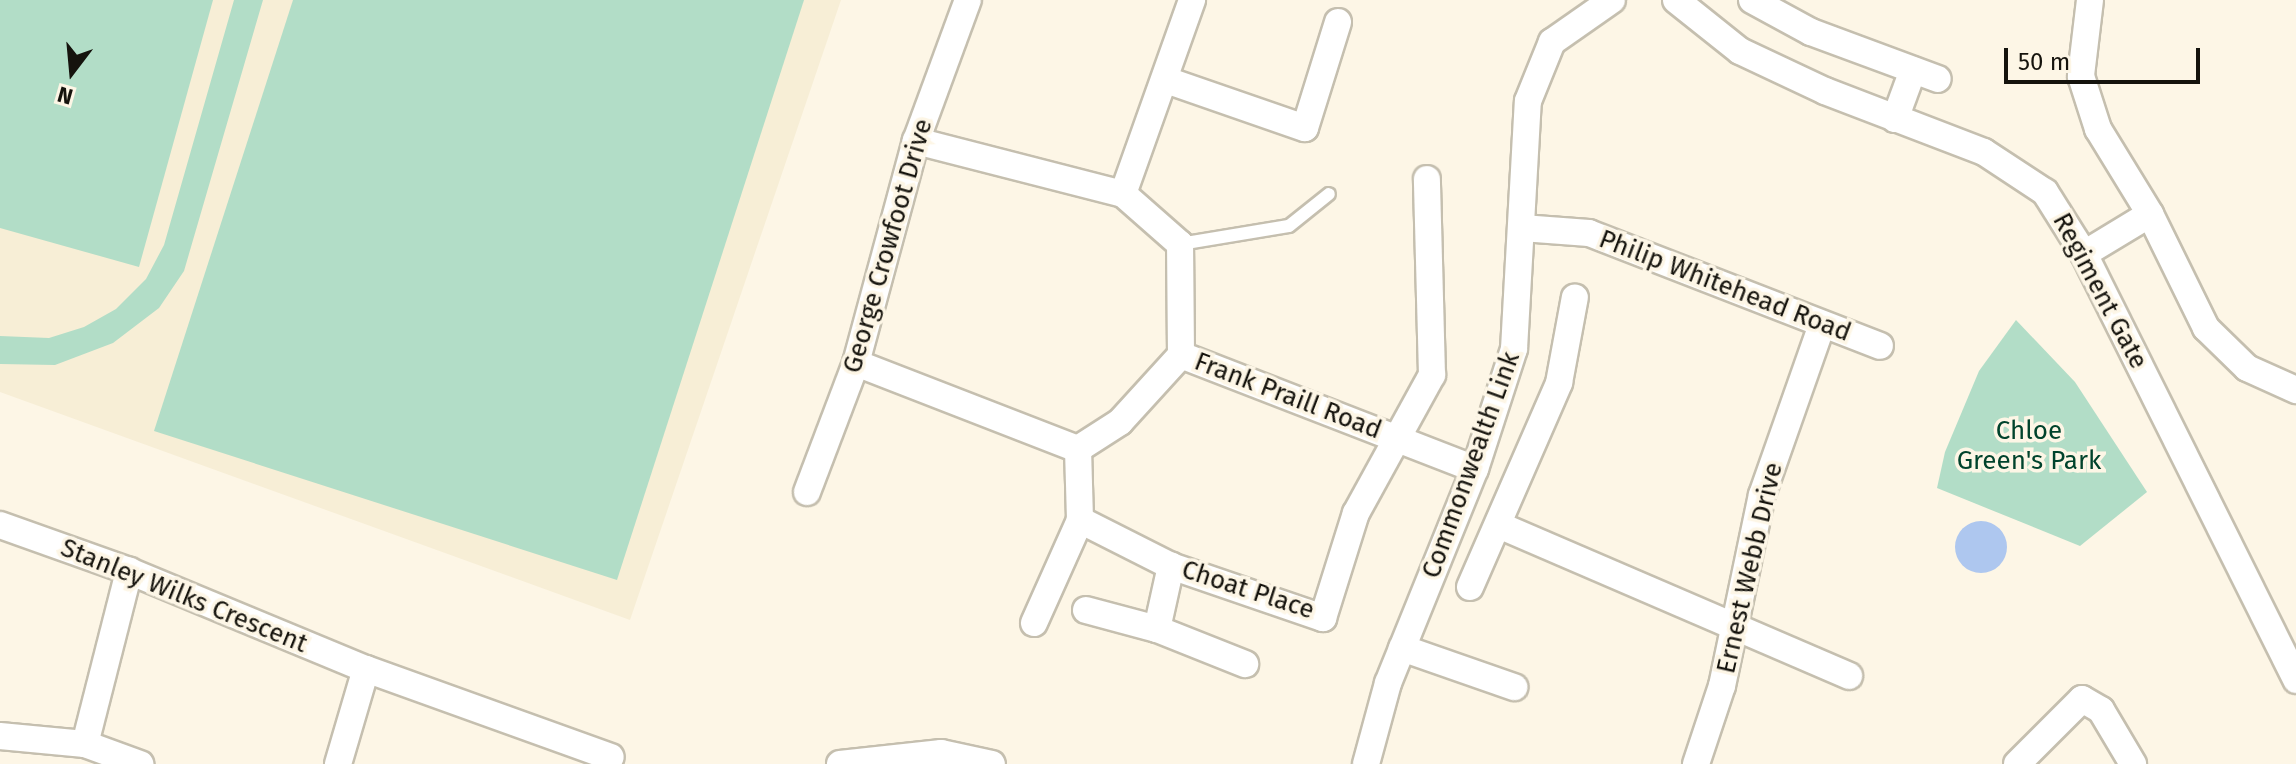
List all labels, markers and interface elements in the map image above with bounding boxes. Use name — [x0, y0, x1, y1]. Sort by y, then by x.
north arrow — [32, 32, 112, 112]
scale bar — [2008, 32, 2204, 82]
text: 50 m — [2018, 48, 2070, 76]
text: N — [55, 81, 76, 111]
street label: George Crowfoot Drive — [837, 115, 939, 377]
street label: Regiment Gate — [2046, 208, 2154, 374]
street label: Philip Whitehead Road — [1595, 224, 1855, 348]
street label: Frank Praill Road — [1190, 346, 1386, 446]
street label: Commonwealth Link — [1416, 348, 1526, 582]
park label: Chloe Green's Park — [1957, 415, 2101, 476]
street label: Ernest Webb Drive — [1711, 459, 1789, 677]
street label: Stanley Wilks Crescent — [56, 532, 312, 660]
street label: Choat Place — [1178, 554, 1318, 626]

